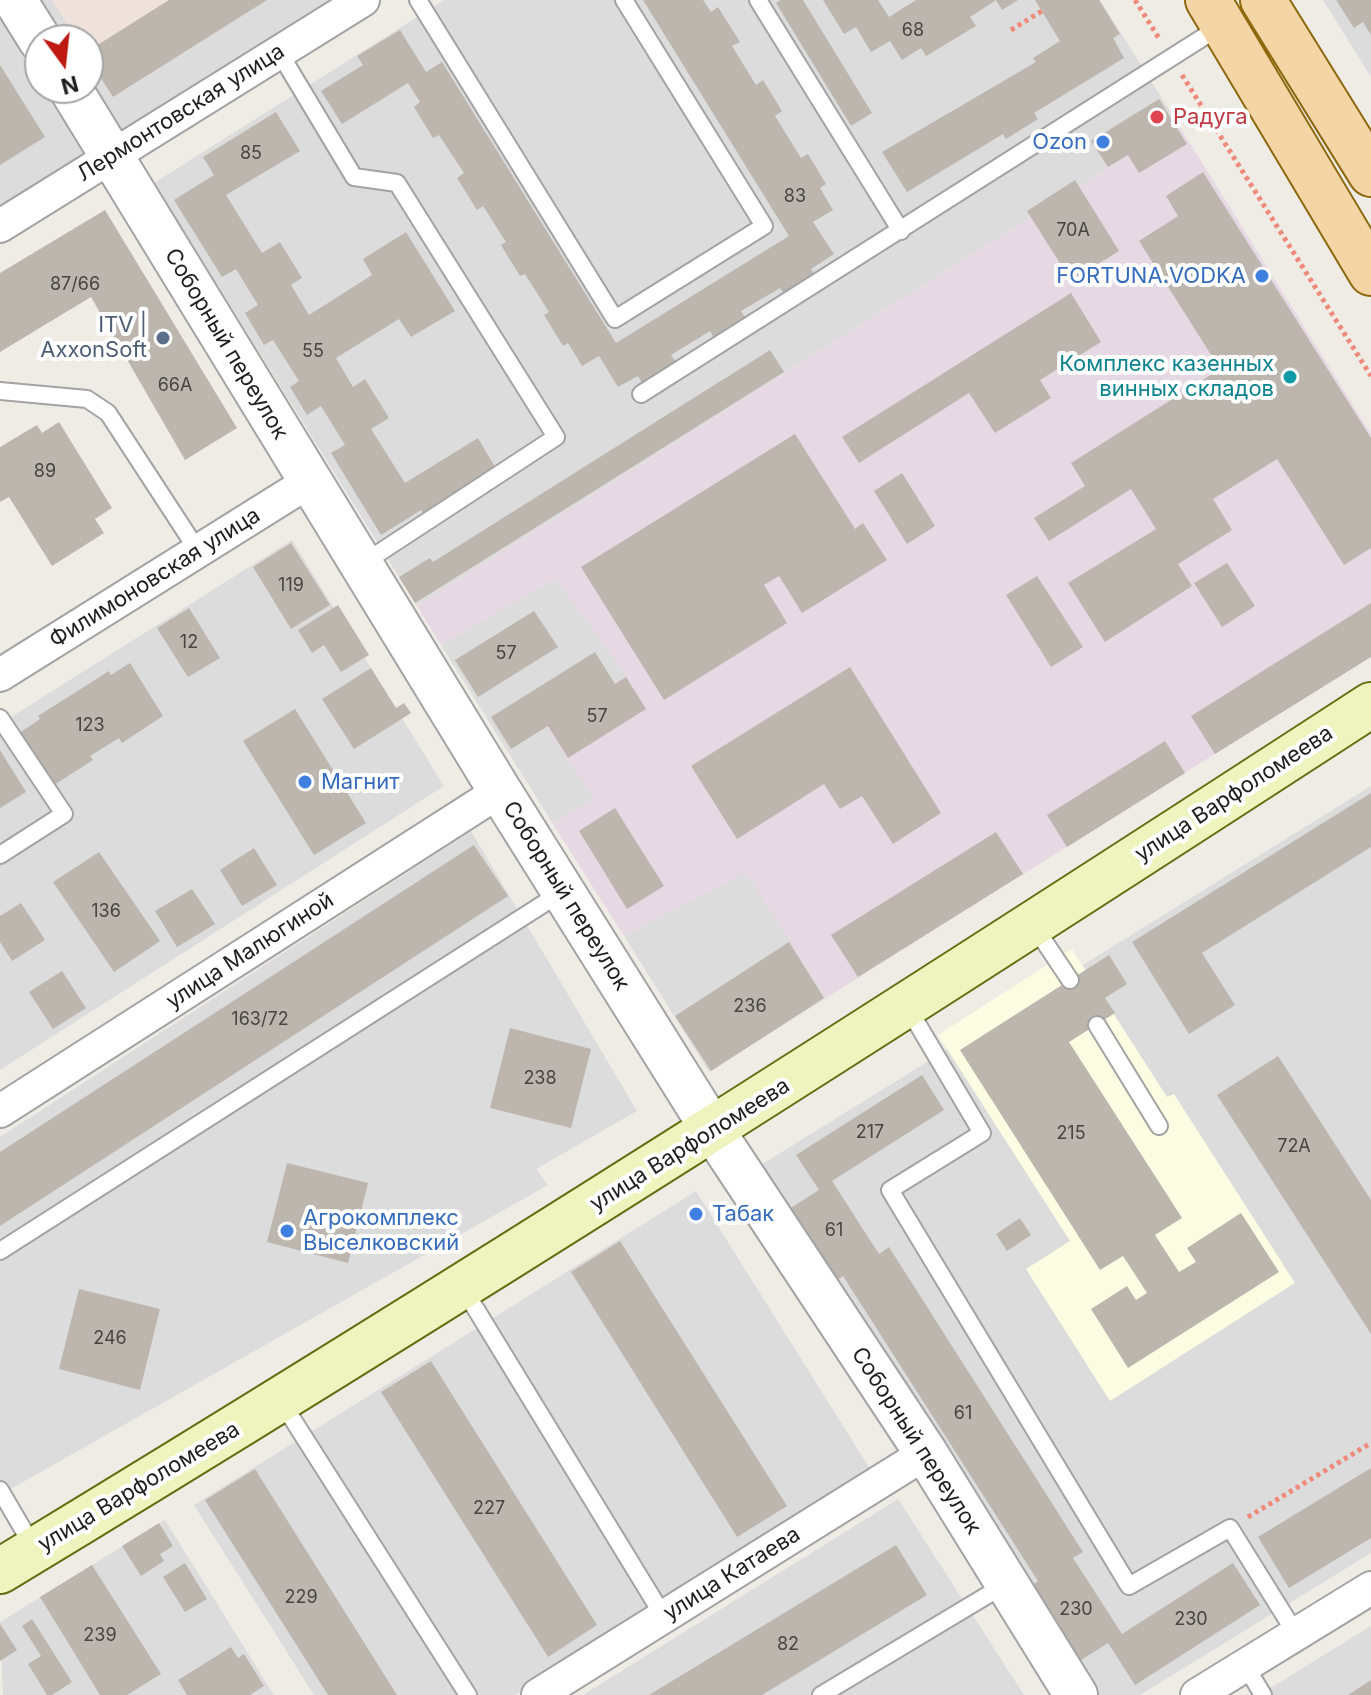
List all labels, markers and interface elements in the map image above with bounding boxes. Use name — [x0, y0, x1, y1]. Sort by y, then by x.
house number: 68 — [902, 20, 924, 42]
north arrow — [24, 24, 104, 104]
street label: Лермонтовская улица — [73, 38, 289, 188]
text: N — [58, 71, 81, 100]
place label: Радуга — [1173, 104, 1248, 130]
marker: Радуга — [1148, 108, 1166, 126]
place label: Ozon — [1032, 129, 1087, 155]
marker: Ozon — [1094, 133, 1112, 151]
house number: 85 — [240, 143, 262, 165]
house number: 83 — [784, 186, 806, 208]
house number: 70А — [1056, 220, 1090, 242]
street label: Соборный переулок — [159, 244, 293, 444]
place label: FORTUNA.VODKA — [1056, 263, 1246, 289]
marker: FORTUNA.VODKA — [1253, 267, 1271, 285]
house number: 87/66 — [50, 274, 100, 296]
place label: ITV | AxxonSoft — [40, 312, 147, 364]
marker: ITV | AxxonSoft — [154, 329, 172, 347]
house number: 55 — [302, 341, 324, 363]
place label: Комплекс казенных винных складов — [1059, 351, 1274, 402]
marker: Комплекс казенных винных складов — [1281, 368, 1299, 386]
house number: 66А — [158, 375, 192, 397]
house number: 89 — [34, 461, 56, 483]
street label: Филимоновская улица — [45, 502, 265, 654]
house number: 119 — [278, 575, 304, 597]
house number: 12 — [180, 632, 198, 654]
house number: 57 — [495, 643, 517, 665]
house number: 57 — [586, 706, 608, 728]
house number: 123 — [75, 715, 105, 737]
street label: улица Варфоломеева — [1130, 720, 1338, 868]
place label: Магнит — [321, 769, 399, 795]
marker: Магнит — [296, 773, 314, 791]
street label: Соборный переулок — [497, 797, 635, 995]
street label: улица Малюгиной — [161, 887, 339, 1015]
house number: 136 — [91, 901, 121, 923]
house number: 236 — [733, 996, 767, 1018]
house number: 163/72 — [231, 1009, 289, 1031]
house number: 238 — [523, 1068, 557, 1090]
street label: улица Варфоломеева — [585, 1073, 795, 1217]
house number: 217 — [856, 1122, 884, 1144]
house number: 215 — [1056, 1123, 1086, 1145]
house number: 72А — [1277, 1136, 1311, 1158]
place label: Табак — [712, 1201, 774, 1227]
place label: Агрокомплекс Выселковский — [303, 1205, 459, 1256]
marker: Табак — [687, 1205, 705, 1223]
house number: 61 — [825, 1220, 843, 1242]
marker: Агрокомплекс Выселковский — [278, 1222, 296, 1240]
house number: 246 — [93, 1328, 127, 1350]
street label: Соборный переулок — [846, 1342, 986, 1540]
house number: 61 — [954, 1403, 972, 1425]
street label: улица Варфоломеева — [33, 1416, 245, 1558]
house number: 227 — [473, 1498, 505, 1520]
street label: улица Катаева — [659, 1521, 805, 1627]
house number: 229 — [284, 1587, 318, 1609]
house number: 230 — [1059, 1599, 1093, 1621]
house number: 230 — [1174, 1609, 1208, 1631]
house number: 239 — [83, 1625, 117, 1647]
house number: 82 — [777, 1634, 799, 1656]

